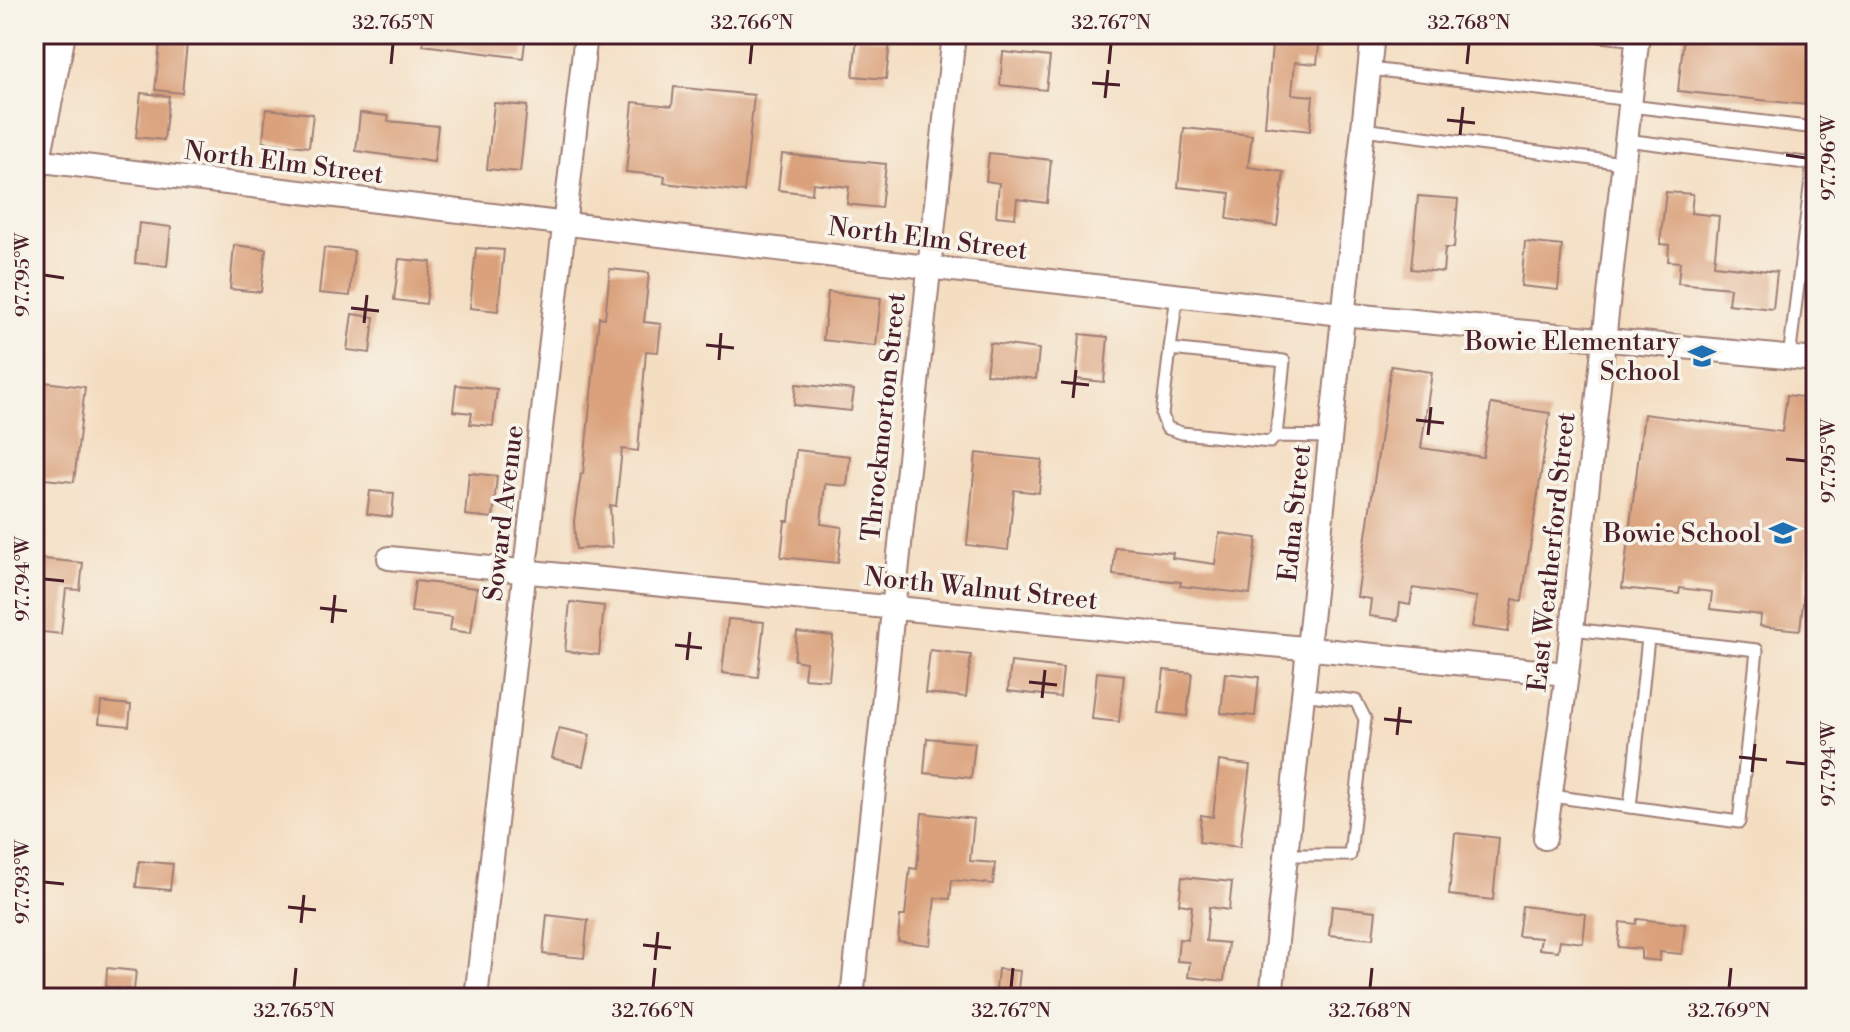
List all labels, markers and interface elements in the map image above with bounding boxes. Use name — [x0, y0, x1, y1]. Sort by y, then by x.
text: 32.765°N — [352, 11, 434, 36]
text: 32.766°N — [711, 11, 794, 36]
text: 32.767°N — [1071, 11, 1151, 36]
text: 32.768°N — [1428, 11, 1511, 36]
text: 97.796°W — [1817, 114, 1842, 201]
street label: North Elm Street — [182, 135, 385, 191]
street label: North Elm Street — [826, 211, 1029, 267]
text: 97.795°W — [11, 232, 36, 317]
street label: Throckmorton Street — [855, 291, 913, 543]
place label: Bowie Elementary School — [1464, 326, 1680, 388]
school or university icon: Bowie Elementary School — [1687, 341, 1717, 371]
street label: East Weatherford Street — [1521, 411, 1583, 693]
text: 97.795°W — [1817, 418, 1842, 503]
street label: Soward Avenue — [477, 423, 531, 603]
street label: Edna Street — [1272, 443, 1318, 583]
place label: Bowie School — [1602, 518, 1761, 550]
school or university icon: Bowie School — [1768, 518, 1798, 548]
text: 97.794°W — [11, 536, 36, 622]
street label: North Walnut Street — [863, 561, 1099, 617]
text: 97.794°W — [1817, 721, 1842, 807]
text: 97.793°W — [11, 839, 36, 924]
text: 32.765°N — [253, 999, 335, 1024]
text: 32.766°N — [612, 999, 695, 1024]
text: 32.767°N — [971, 999, 1051, 1024]
text: 32.768°N — [1329, 999, 1412, 1024]
text: 32.769°N — [1688, 999, 1771, 1024]

